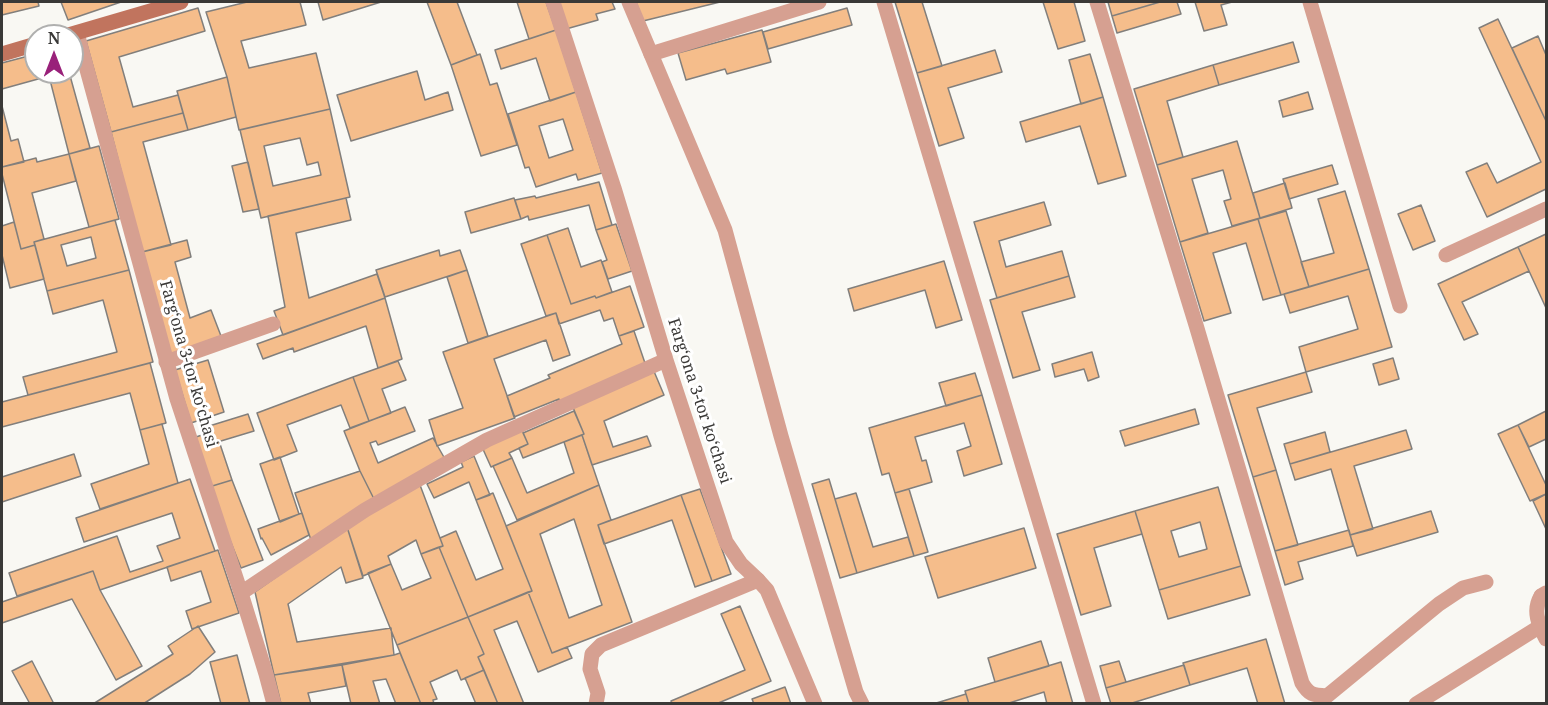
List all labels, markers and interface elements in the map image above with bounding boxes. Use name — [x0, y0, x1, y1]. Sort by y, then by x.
north arrow — [24, 24, 84, 84]
text: N — [48, 27, 60, 49]
street label: Fargʻona 3-tor koʻchasi — [155, 278, 221, 450]
street label: Fargʻona 3-tor koʻchasi — [663, 316, 735, 486]

